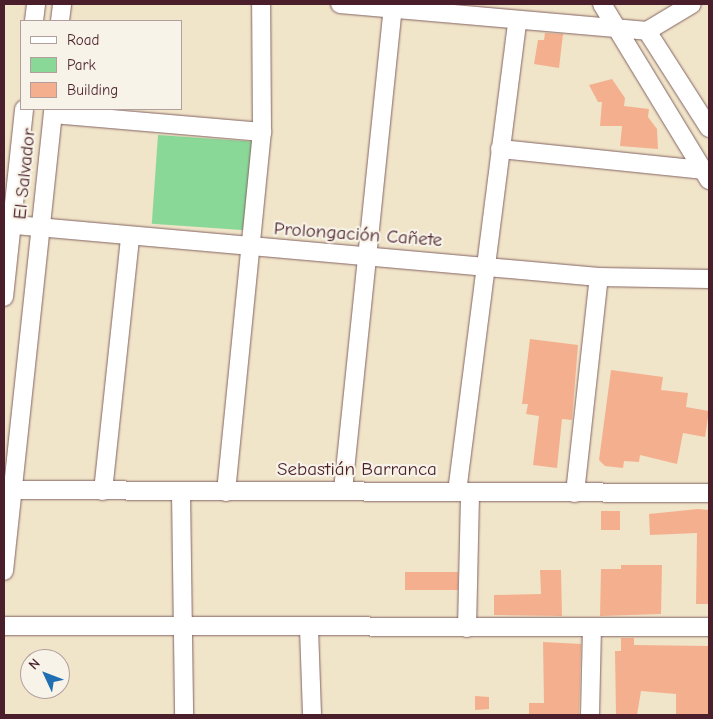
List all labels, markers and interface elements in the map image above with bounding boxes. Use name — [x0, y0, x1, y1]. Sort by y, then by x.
legend — [20, 20, 182, 110]
text: Road — [67, 31, 99, 49]
text: Park — [67, 56, 96, 74]
text: Building — [67, 81, 118, 99]
street label: El Salvador — [9, 127, 41, 221]
street label: Prolongación Cañete — [273, 218, 443, 252]
street label: Sebastián Barranca — [277, 459, 437, 481]
north arrow — [20, 649, 70, 699]
text: N — [25, 655, 44, 673]

